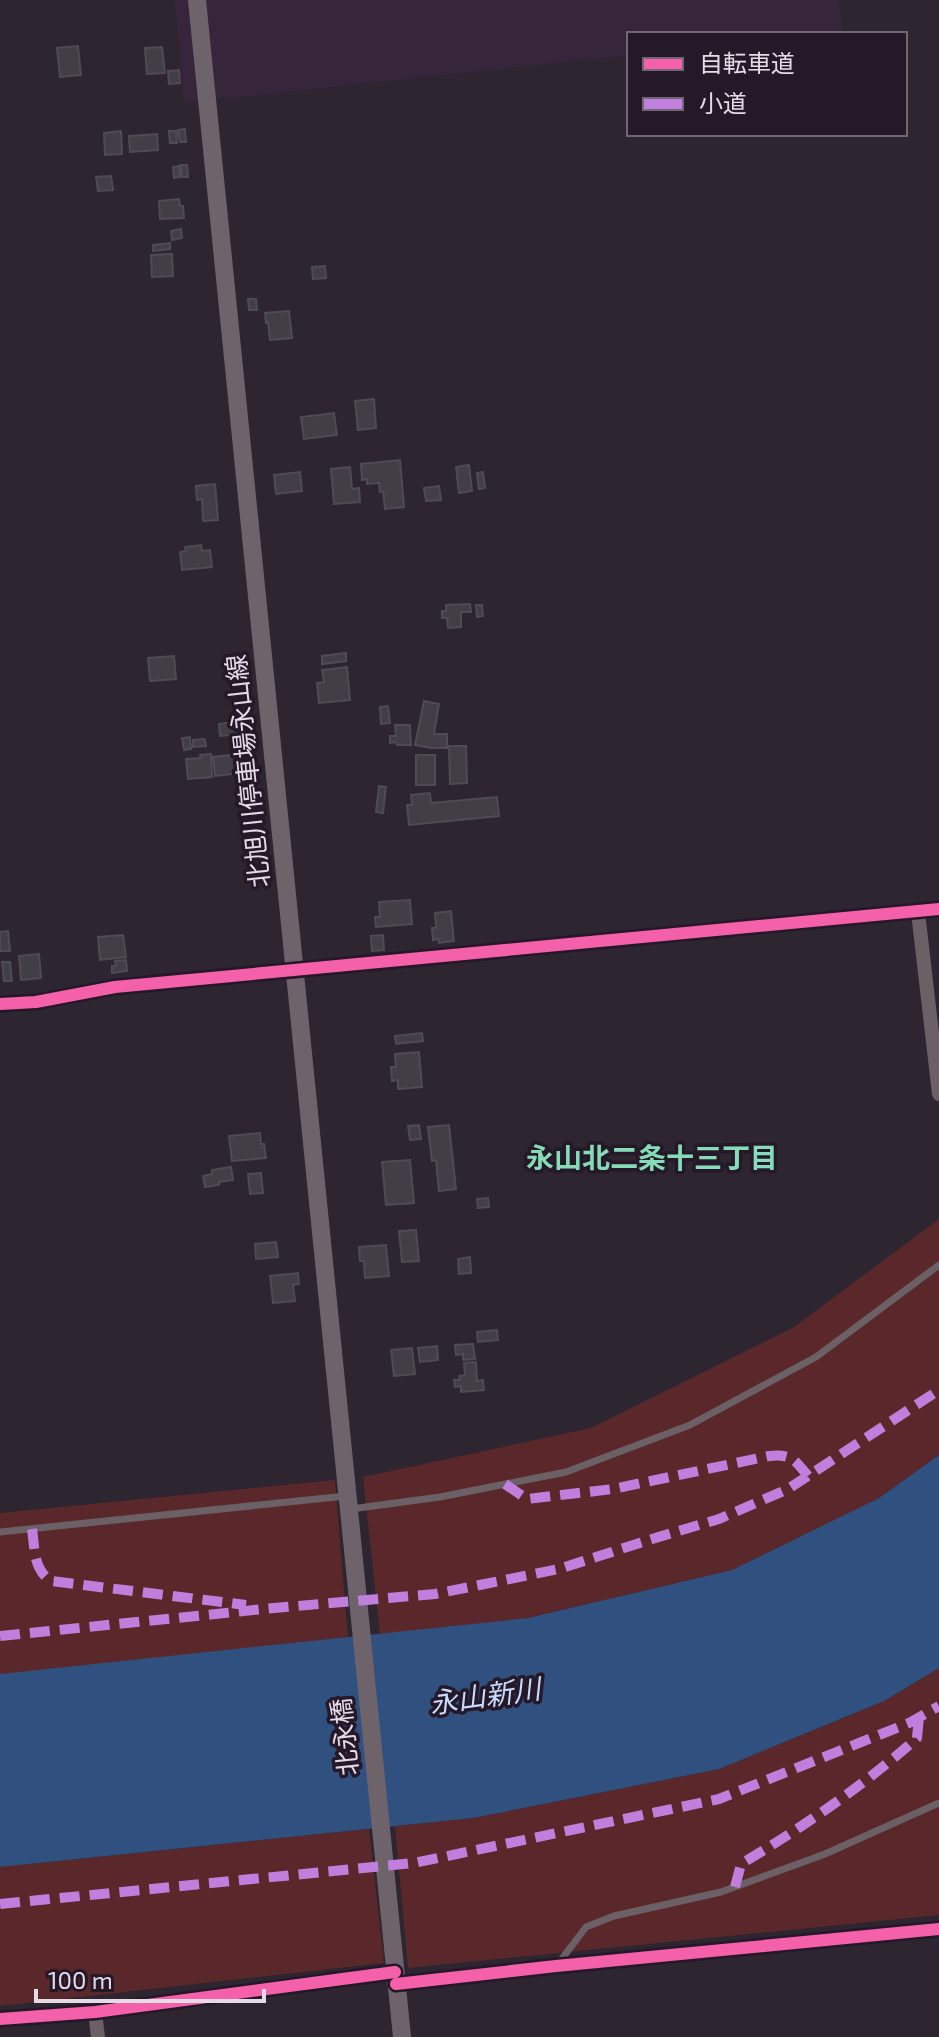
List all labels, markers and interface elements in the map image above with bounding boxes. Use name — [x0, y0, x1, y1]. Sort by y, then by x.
legend — [627, 32, 907, 136]
text: 自転車道 — [699, 48, 795, 77]
text: 小道 — [699, 88, 747, 117]
street label: 北旭川停車場永山線 — [219, 653, 274, 889]
district label: 永山北二条十三丁目 — [526, 1140, 778, 1174]
water label: 永山新川 — [427, 1670, 546, 1720]
street label: 北永橋 — [324, 1697, 363, 1778]
scale bar — [36, 1953, 264, 2003]
text: 100 m — [48, 1965, 113, 1994]

